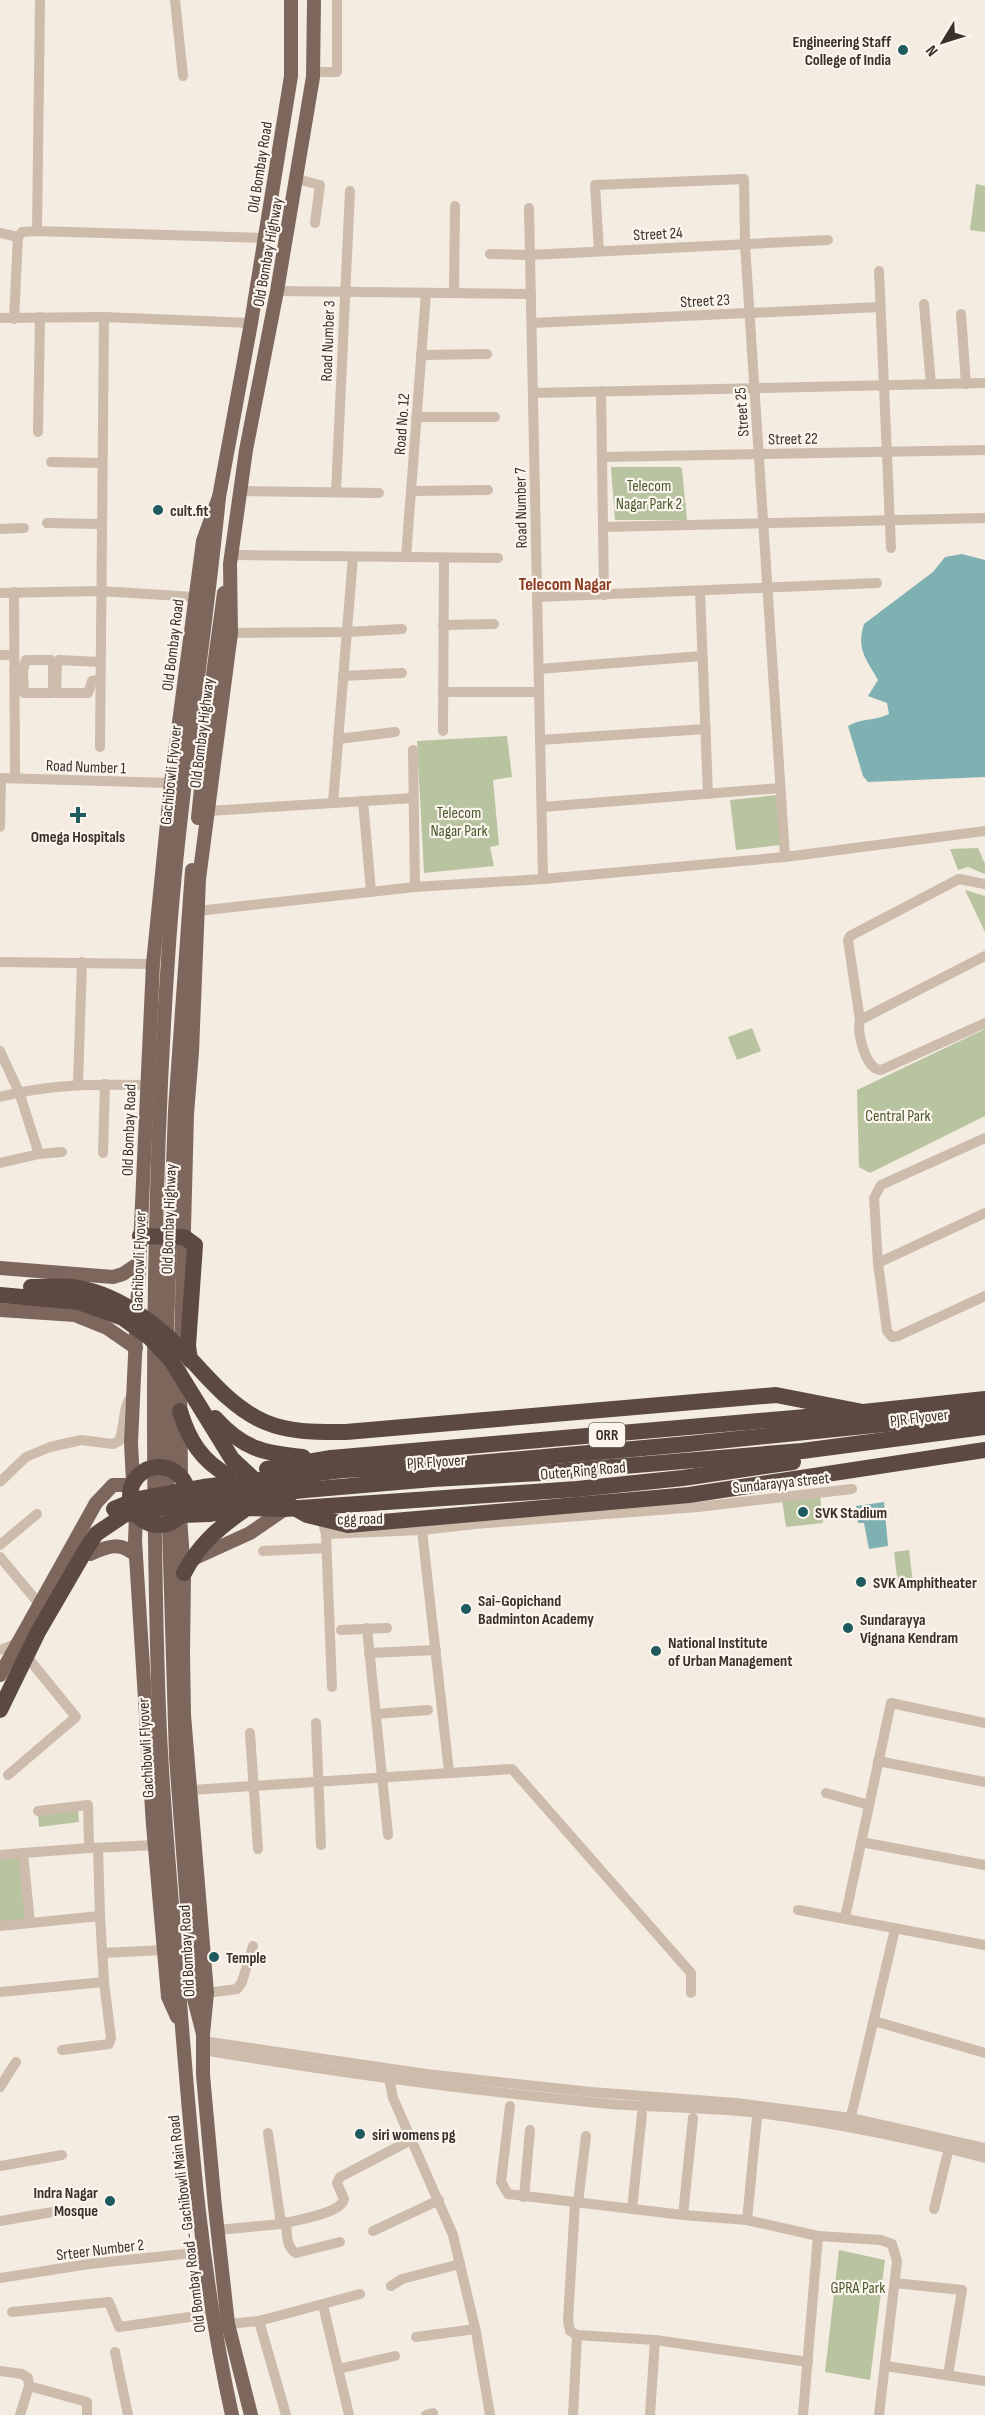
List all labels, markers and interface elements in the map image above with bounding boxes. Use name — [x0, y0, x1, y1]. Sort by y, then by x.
north arrow — [913, 12, 973, 72]
place label: Engineering Staff College of India — [793, 33, 892, 70]
text: N — [922, 41, 942, 60]
marker: Engineering Staff College of India — [896, 43, 910, 57]
street label: Old Bombay Road — [244, 120, 277, 214]
street label: Old Bombay Highway — [249, 196, 287, 308]
street label: Street 24 — [633, 224, 684, 245]
street label: Street 23 — [680, 291, 730, 312]
street label: Road Number 3 — [318, 300, 339, 382]
street label: Street 25 — [731, 387, 754, 437]
street label: Road No. 12 — [391, 393, 414, 456]
street label: Street 22 — [768, 430, 818, 449]
street label: Road Number 7 — [511, 467, 532, 549]
park label: Telecom Nagar Park 2 — [616, 477, 682, 514]
place label: cult.fit — [170, 502, 209, 521]
marker: cult.fit — [151, 503, 165, 517]
district label: Telecom Nagar — [518, 574, 612, 595]
street label: Old Bombay Road — [158, 598, 189, 692]
street label: Old Bombay Highway — [186, 677, 219, 789]
street label: Gachibowli Flyover — [157, 724, 186, 826]
street label: Road Number 1 — [46, 757, 127, 778]
park label: Telecom Nagar Park — [430, 804, 488, 841]
marker: Omega Hospitals — [69, 806, 87, 824]
place label: Omega Hospitals — [31, 828, 125, 847]
street label: Old Bombay Road — [118, 1084, 141, 1176]
park label: Central Park — [865, 1107, 931, 1126]
street label: Old Bombay Highway — [158, 1163, 181, 1275]
street label: Gachibowli Flyover — [128, 1210, 151, 1311]
street label: PJR Flyover — [889, 1405, 950, 1431]
road number: ORR — [589, 1423, 625, 1447]
street label: PJR Flyover — [406, 1451, 466, 1474]
street label: Outer Ring Road — [540, 1458, 627, 1485]
street label: Sundarayya street — [732, 1469, 831, 1498]
place label: SVK Stadium — [815, 1504, 887, 1523]
marker: SVK Stadium — [796, 1505, 810, 1519]
street label: cgg road — [337, 1510, 383, 1529]
place label: SVK Amphitheater — [873, 1574, 977, 1593]
marker: SVK Amphitheater — [854, 1575, 868, 1589]
place label: Sai-Gopichand Badminton Academy — [478, 1592, 594, 1629]
marker: Sai-Gopichand Badminton Academy — [459, 1602, 473, 1616]
place label: Sundarayya Vignana Kendram — [860, 1611, 958, 1648]
marker: Sundarayya Vignana Kendram — [841, 1621, 855, 1635]
place label: National Institute of Urban Management — [668, 1634, 793, 1671]
marker: National Institute of Urban Management — [649, 1644, 663, 1658]
street label: Gachibowli Flyover — [134, 1697, 159, 1798]
street label: Old Bombay Road — [176, 1904, 199, 1997]
place label: Temple — [226, 1949, 267, 1968]
marker: Temple — [207, 1950, 221, 1964]
street label: Old Bombay Road - Gachibowli Main Road — [165, 2114, 210, 2334]
place label: siri womens pg — [372, 2126, 456, 2145]
marker: siri womens pg — [353, 2127, 367, 2141]
place label: Indra Nagar Mosque — [33, 2184, 98, 2221]
marker: Indra Nagar Mosque — [103, 2194, 117, 2208]
street label: Srteer Number 2 — [55, 2236, 145, 2265]
park label: GPRA Park — [831, 2279, 885, 2298]

